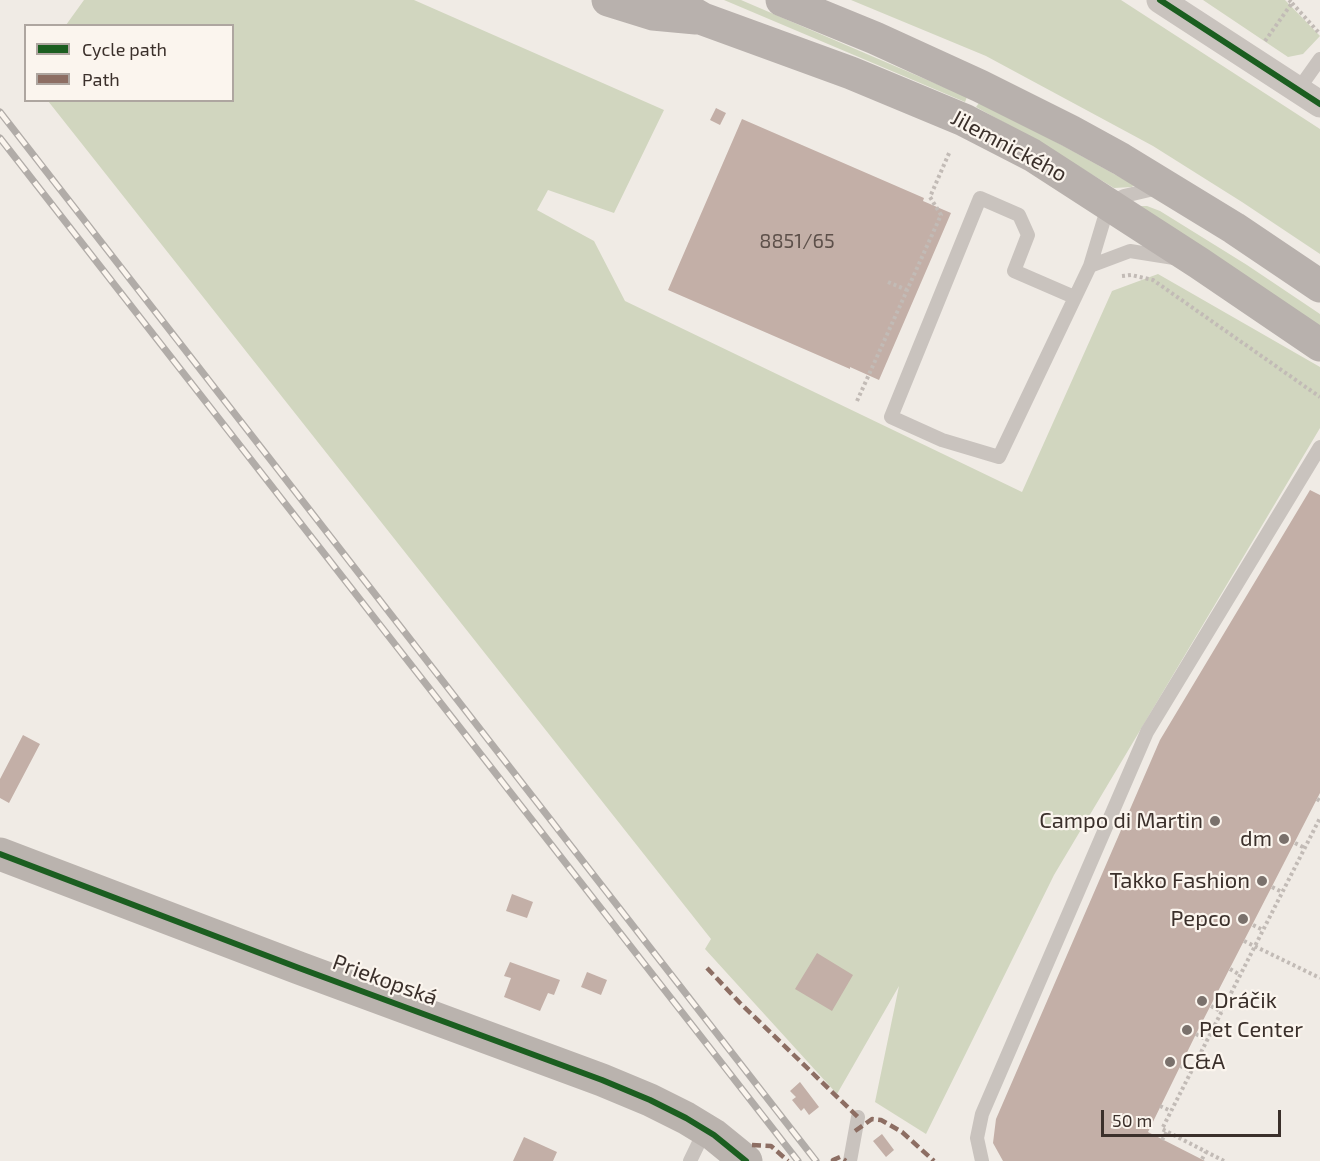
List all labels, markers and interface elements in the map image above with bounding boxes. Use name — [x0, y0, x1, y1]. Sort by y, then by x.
legend — [24, 24, 234, 102]
text: Cycle path — [82, 38, 167, 60]
text: Path — [82, 68, 120, 90]
street label: Jilemnického — [947, 104, 1071, 188]
house number: 8851/65 — [759, 229, 835, 253]
place label: Campo di Martin — [1039, 808, 1203, 834]
marker: Campo di Martin — [1208, 814, 1222, 828]
place label: dm — [1240, 826, 1272, 852]
marker: dm — [1277, 832, 1291, 846]
place label: Takko Fashion — [1110, 868, 1250, 894]
marker: Takko Fashion — [1255, 874, 1269, 888]
place label: Pepco — [1171, 906, 1231, 932]
marker: Pepco — [1236, 912, 1250, 926]
street label: Priekopská — [329, 949, 441, 1011]
place label: Dráčik — [1214, 988, 1277, 1014]
marker: Dráčik — [1195, 994, 1209, 1008]
place label: Pet Center — [1199, 1017, 1303, 1043]
marker: Pet Center — [1180, 1023, 1194, 1037]
place label: C&A — [1182, 1049, 1225, 1075]
marker: C&A — [1163, 1055, 1177, 1069]
scale bar — [1104, 1098, 1284, 1136]
text: 50 m — [1112, 1109, 1152, 1131]

